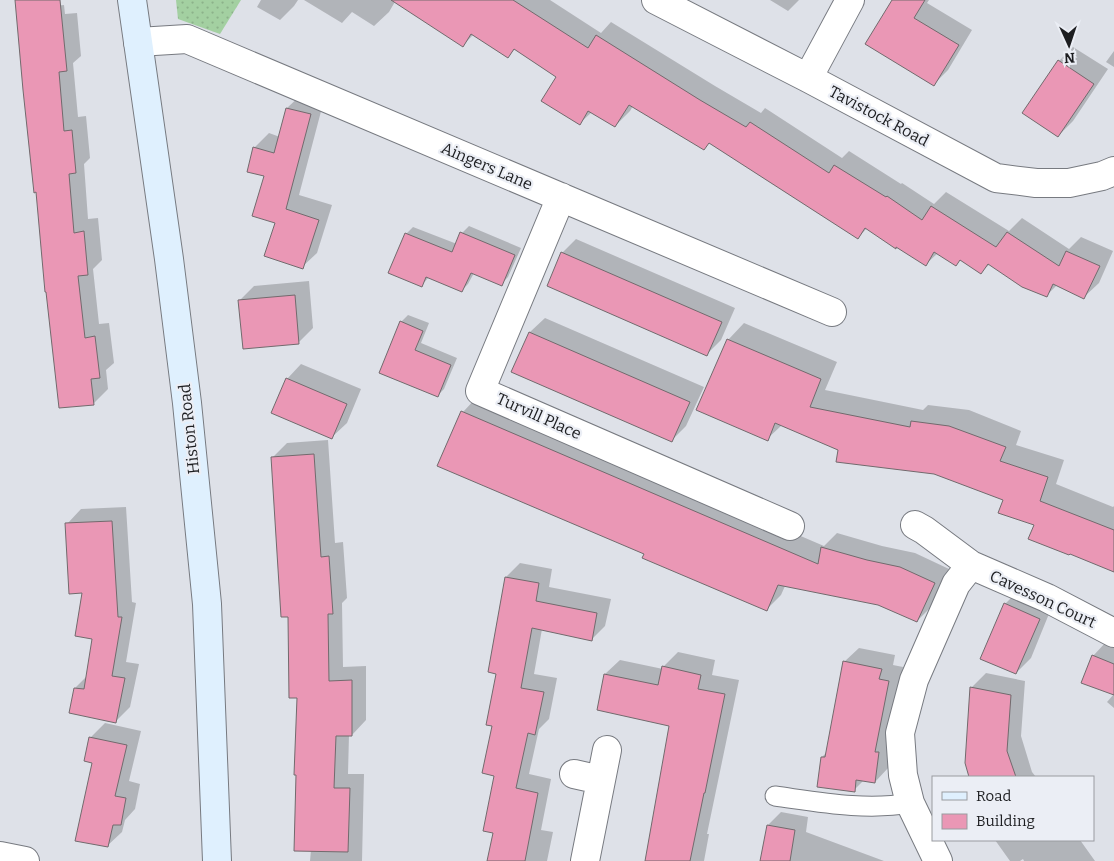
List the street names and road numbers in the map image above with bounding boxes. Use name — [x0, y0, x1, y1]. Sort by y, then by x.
street label: Tavistock Road — [826, 82, 933, 150]
street label: Aingers Lane — [438, 138, 536, 194]
street label: Histon Road — [175, 382, 203, 475]
street label: Turvill Place — [494, 389, 584, 443]
street label: Cavesson Court — [987, 566, 1099, 632]

